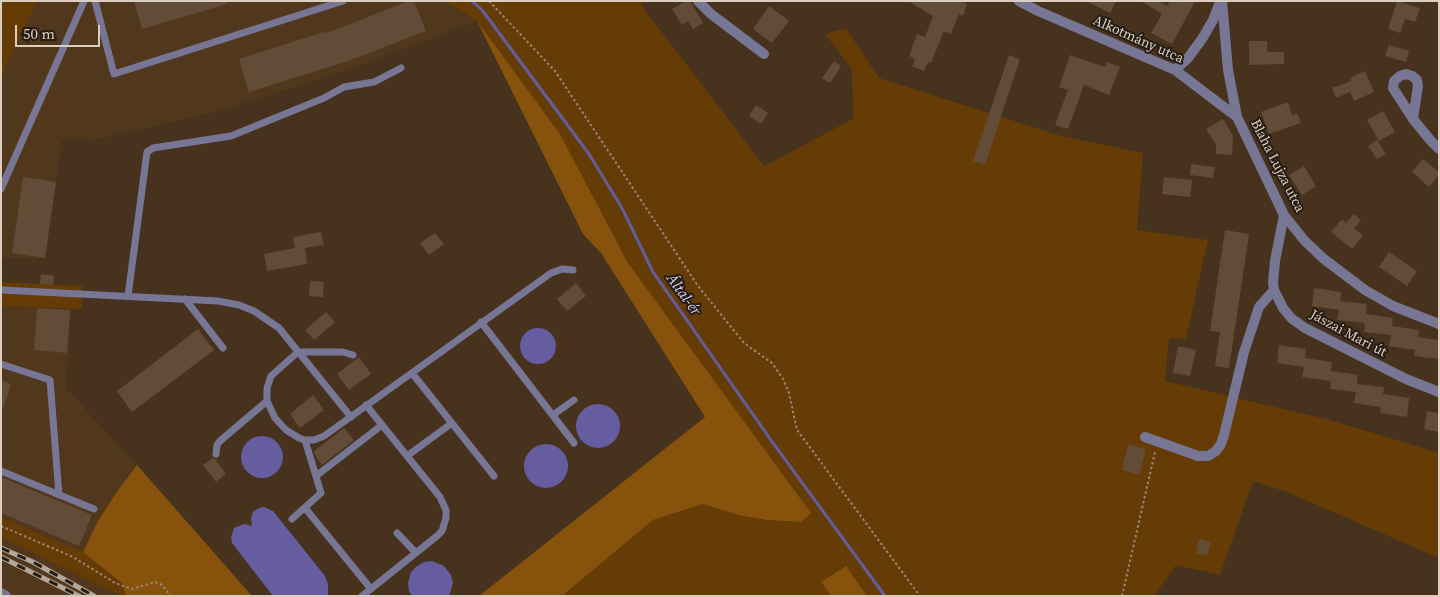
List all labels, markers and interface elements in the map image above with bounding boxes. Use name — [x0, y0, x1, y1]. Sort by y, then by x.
street label: Alkotmány utca — [1090, 12, 1186, 68]
scale bar — [18, 15, 102, 47]
text: 50 m — [23, 23, 55, 44]
street label: Blaha Lujza utca — [1246, 117, 1308, 215]
water label: Által-ér — [662, 271, 704, 319]
street label: Jászai Mari út — [1307, 307, 1389, 361]

